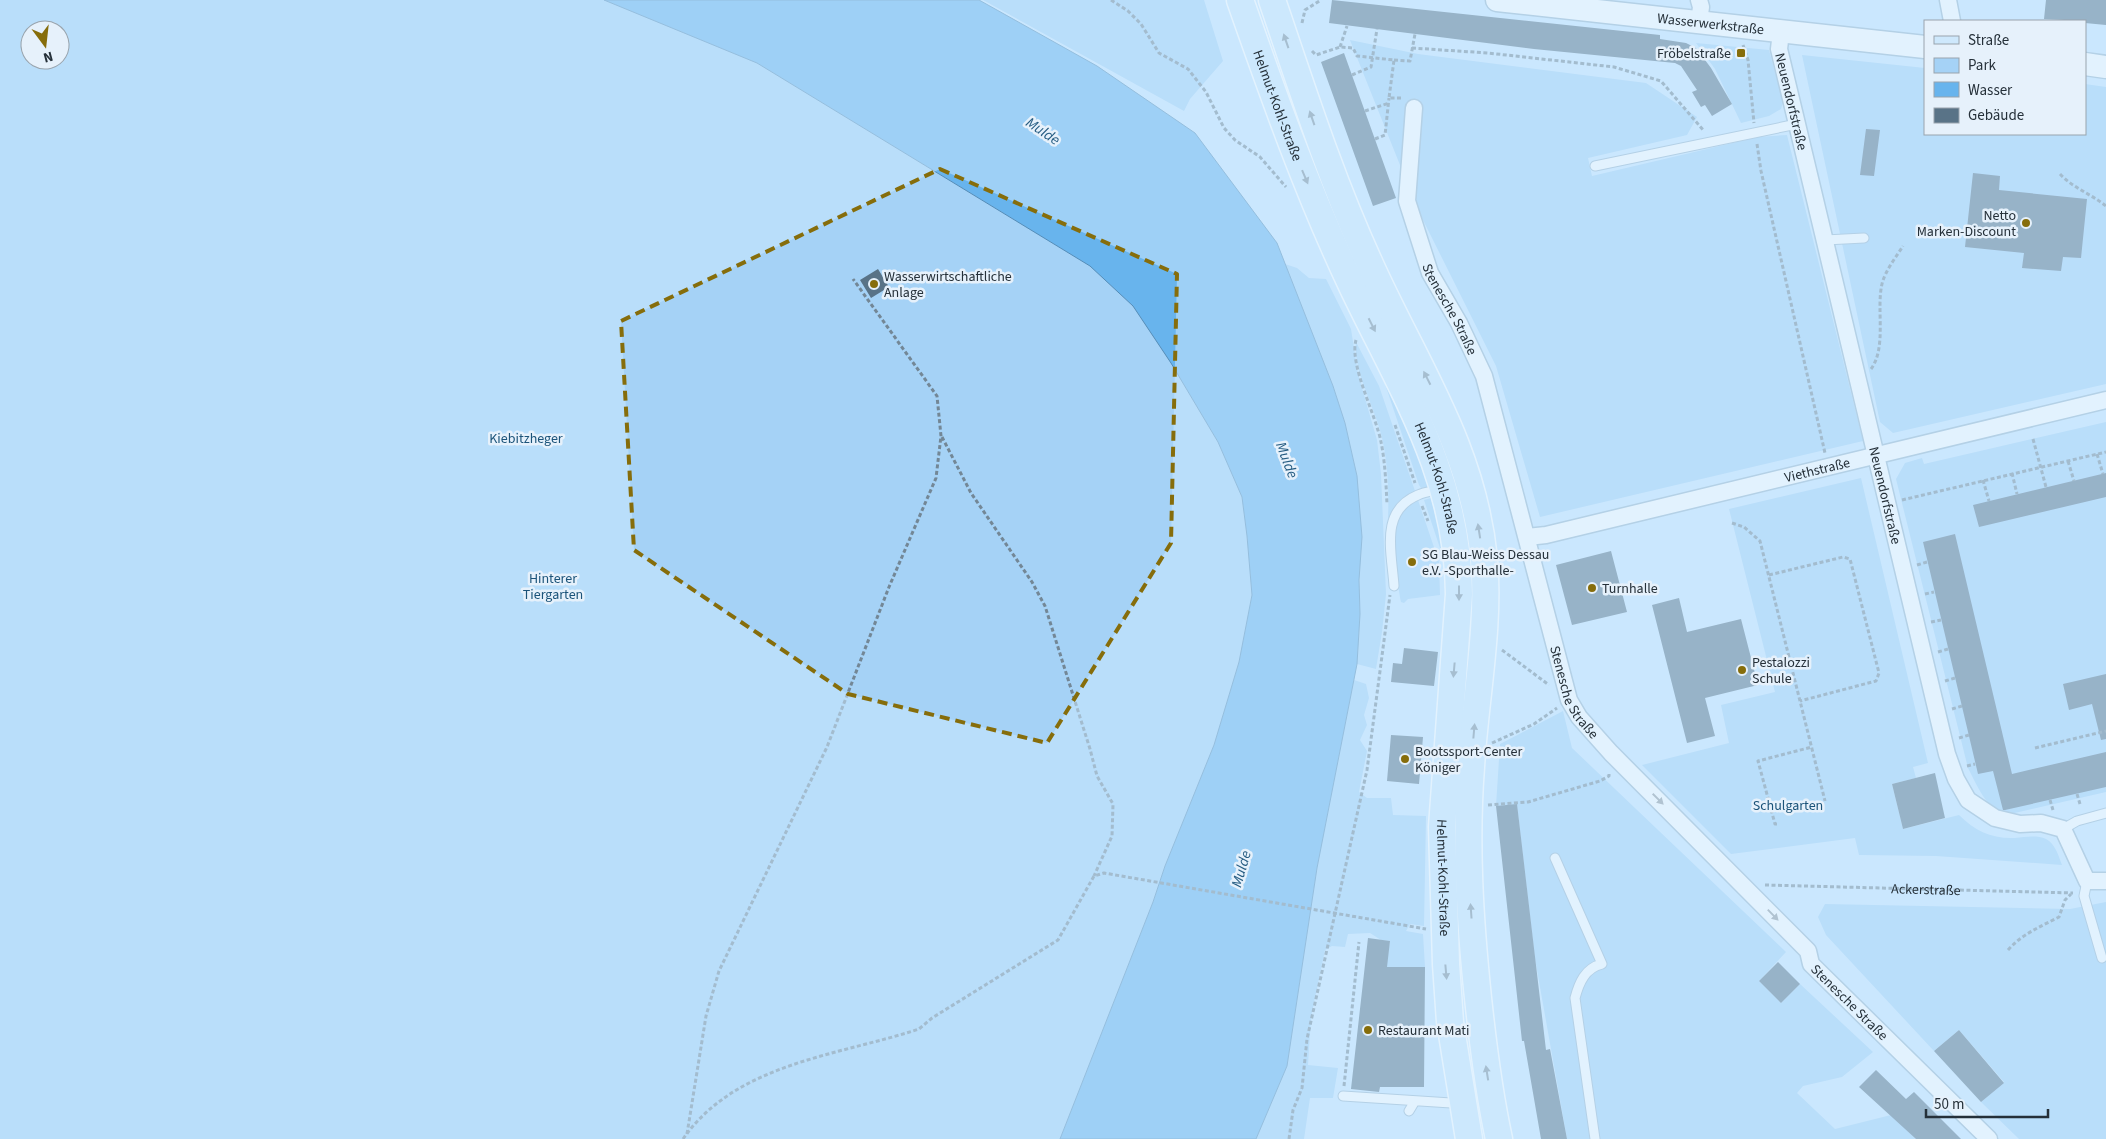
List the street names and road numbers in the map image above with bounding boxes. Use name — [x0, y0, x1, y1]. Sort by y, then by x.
street label: Wasserwerkstraße — [1656, 9, 1765, 40]
street label: Helmut-Kohl-Straße — [1247, 47, 1307, 164]
street label: Neuendorfstraße — [1769, 51, 1812, 152]
street label: Stenesche Straße — [1417, 261, 1482, 359]
street label: Helmut-Kohl-Straße — [1409, 419, 1463, 536]
street label: Neuendorfstraße — [1863, 445, 1906, 546]
street label: Viethstraße — [1783, 453, 1852, 488]
street label: Stenesche Straße — [1544, 644, 1603, 744]
street label: Helmut-Kohl-Straße — [1431, 818, 1454, 937]
street label: Ackerstraße — [1891, 879, 1961, 901]
street label: Stenesche Straße — [1806, 960, 1892, 1045]

